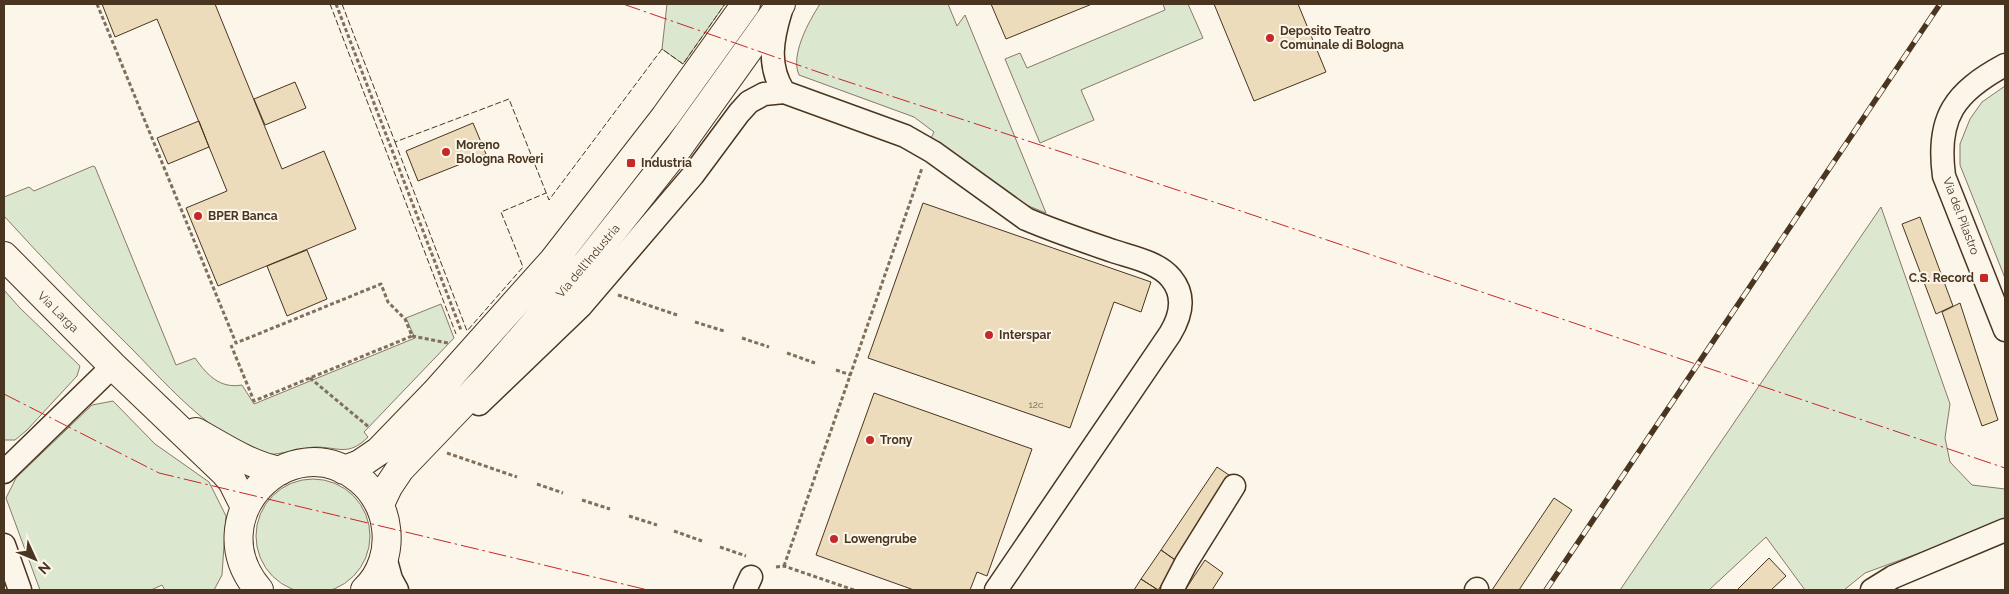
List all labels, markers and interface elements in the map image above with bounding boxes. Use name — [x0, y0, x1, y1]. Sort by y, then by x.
place label: Deposito Teatro Comunale di Bologna — [1280, 24, 1404, 52]
marker: Deposito Teatro Comunale di Bologna — [1264, 32, 1276, 44]
place label: Moreno Bologna Roveri — [456, 138, 543, 166]
marker: Moreno Bologna Roveri — [440, 146, 452, 158]
place label: Industria — [641, 156, 692, 170]
marker: Industria — [625, 157, 637, 169]
street label: Via del Pilastro — [1940, 175, 1982, 257]
place label: BPER Banca — [208, 209, 278, 223]
marker: BPER Banca — [192, 210, 204, 222]
street label: Via dell'Industria — [553, 222, 623, 300]
place label: C.S. Record — [1909, 271, 1974, 285]
marker: C.S. Record — [1978, 272, 1990, 284]
street label: Via Larga — [35, 289, 81, 335]
place label: Interspar — [999, 328, 1051, 342]
marker: Interspar — [983, 329, 995, 341]
house number: 12c — [1029, 399, 1044, 410]
place label: Trony — [880, 433, 913, 447]
marker: Trony — [864, 434, 876, 446]
place label: Lowengrube — [844, 532, 917, 546]
marker: Lowengrube — [828, 533, 840, 545]
north arrow — [10, 534, 60, 584]
text: N — [35, 559, 54, 577]

